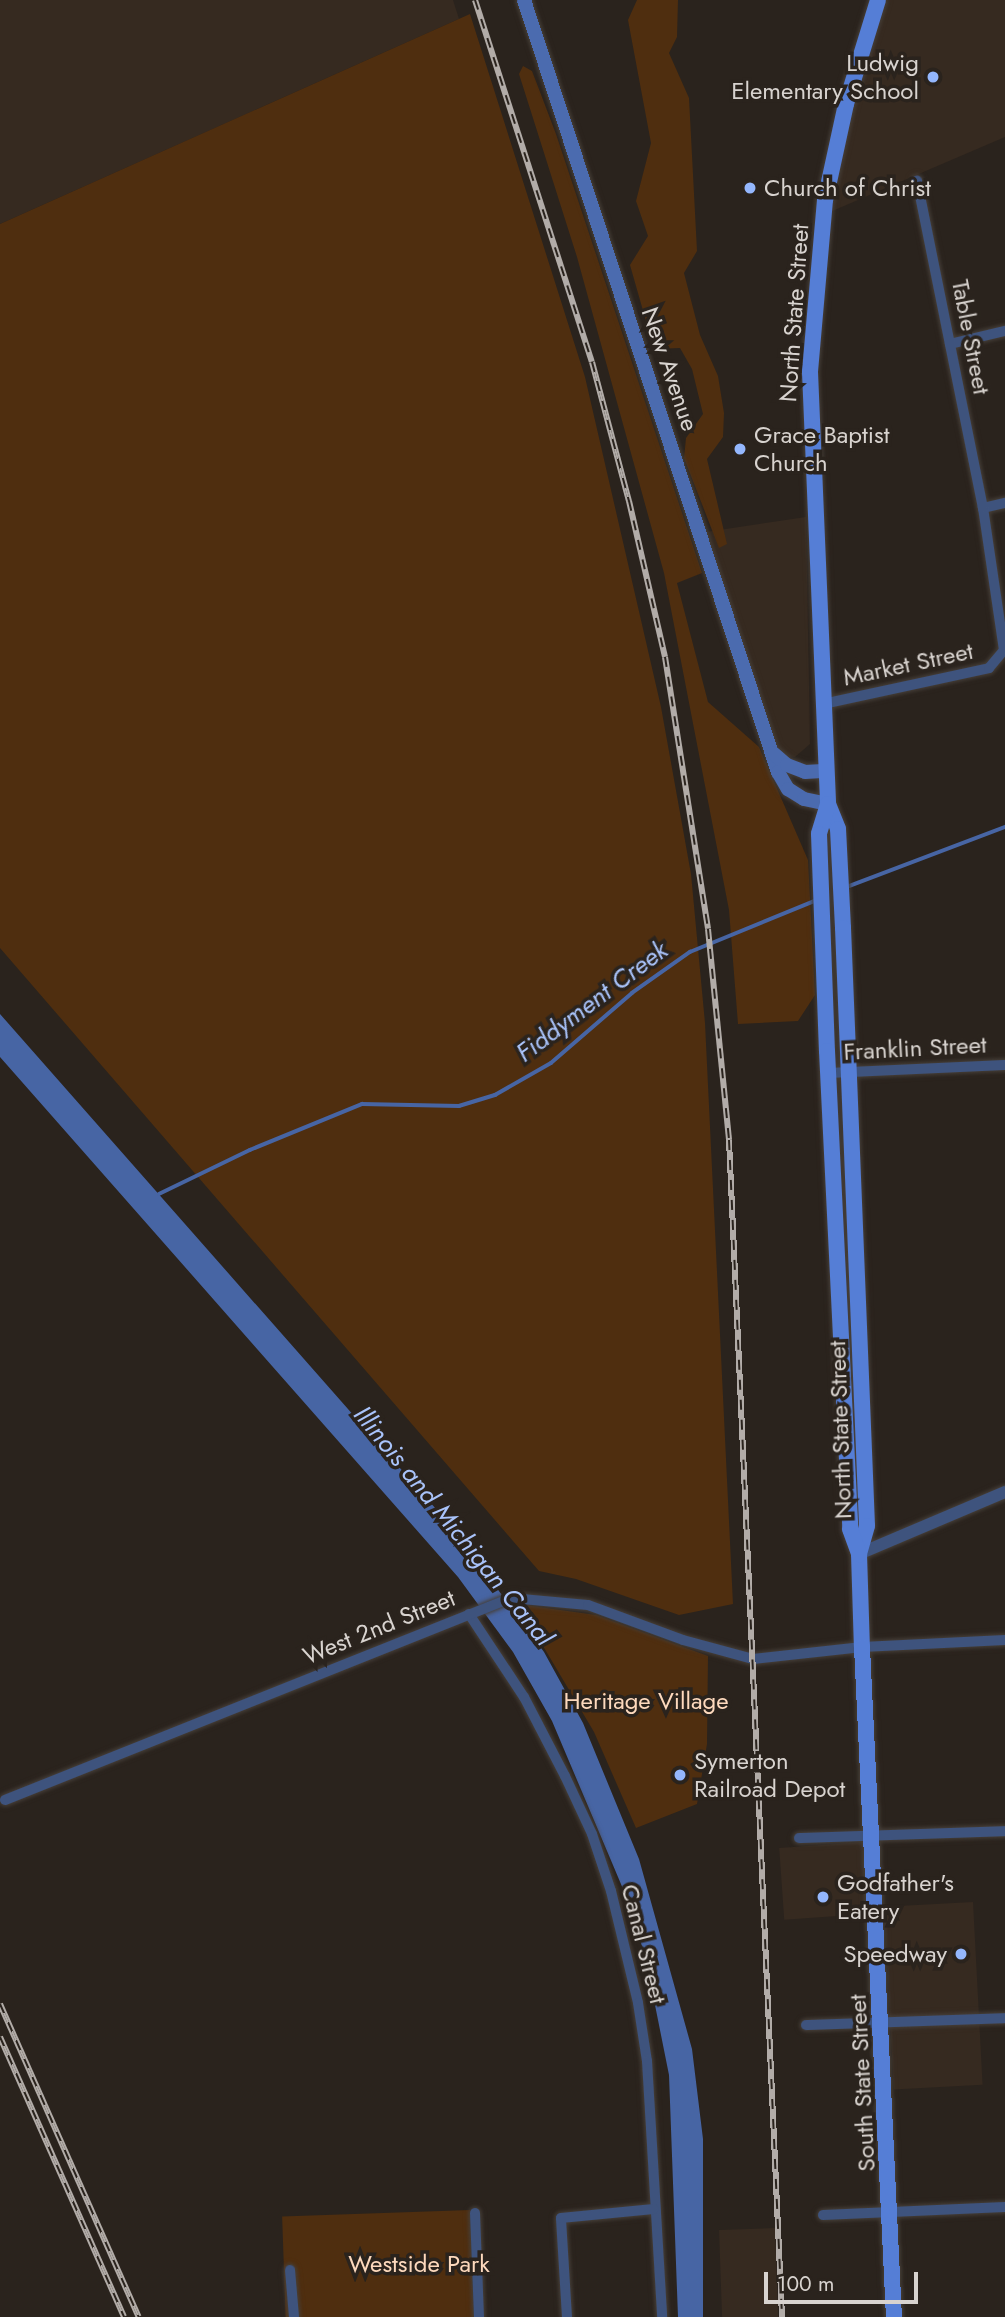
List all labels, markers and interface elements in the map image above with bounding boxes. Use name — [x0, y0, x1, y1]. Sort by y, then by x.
place label: Ludwig Elementary School — [731, 49, 919, 105]
marker: Ludwig Elementary School — [925, 69, 941, 85]
place label: Church of Christ — [764, 174, 931, 202]
marker: Church of Christ — [742, 180, 758, 196]
street label: North State Street — [773, 223, 815, 403]
street label: Table Street — [946, 277, 996, 397]
street label: New Avenue — [635, 303, 705, 435]
place label: Grace Baptist Church — [754, 421, 889, 477]
marker: Grace Baptist Church — [732, 441, 748, 457]
street label: Market Street — [840, 636, 976, 692]
water label: Fiddyment Creek — [510, 935, 674, 1069]
street label: Franklin Street — [843, 1030, 987, 1066]
street label: North State Street — [822, 1340, 858, 1520]
water label: Illinois and Michigan Canal — [347, 1400, 559, 1652]
street label: West 2nd Street — [299, 1583, 459, 1671]
park label: Heritage Village — [563, 1687, 729, 1715]
place label: Symerton Railroad Depot — [694, 1747, 845, 1803]
marker: Symerton Railroad Depot — [672, 1767, 688, 1783]
place label: Godfather's Eatery — [837, 1869, 954, 1925]
street label: Canal Street — [615, 1881, 673, 2007]
marker: Godfather's Eatery — [815, 1889, 831, 1905]
place label: Speedway — [843, 1940, 947, 1968]
marker: Speedway — [953, 1946, 969, 1962]
street label: South State Street — [843, 1994, 881, 2172]
park label: Westside Park — [348, 2250, 490, 2278]
scale bar — [767, 2258, 921, 2302]
text: 100 m — [777, 2269, 834, 2299]

